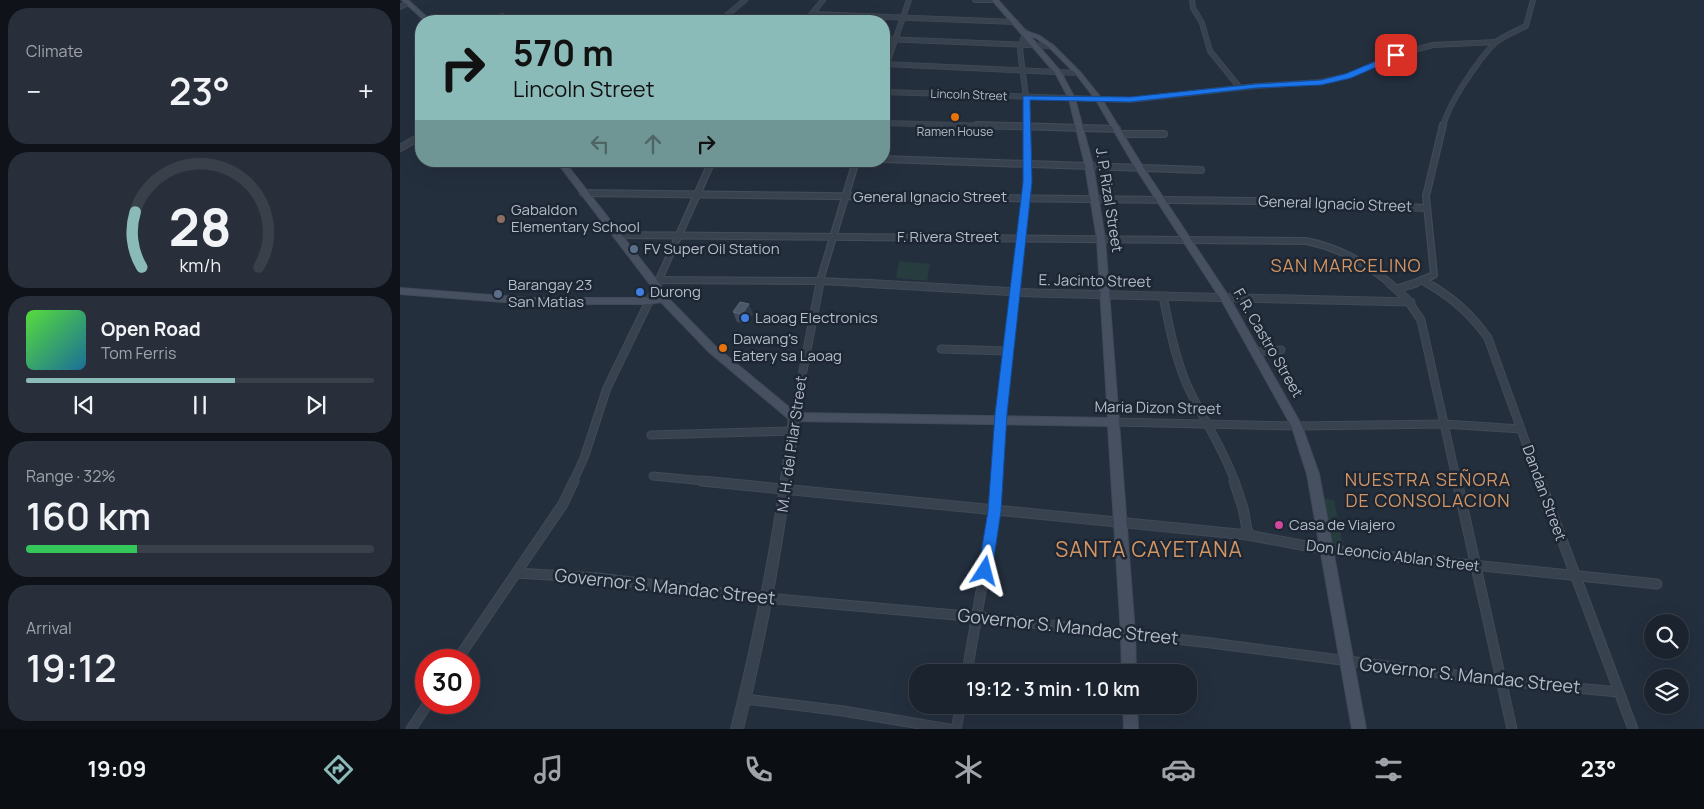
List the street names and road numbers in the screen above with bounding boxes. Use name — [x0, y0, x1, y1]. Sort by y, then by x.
street label: Lincoln Street — [930, 85, 1008, 104]
street label: J. P. Rizal Street — [1091, 146, 1128, 254]
street label: General Ignacio Street — [853, 186, 1007, 207]
street label: General Ignacio Street — [1258, 190, 1412, 217]
street label: F. Rivera Street — [897, 226, 999, 247]
street label: E. Jacinto Street — [1038, 269, 1152, 292]
street label: F. R. Castro Street — [1229, 284, 1308, 401]
street label: M. H. del Pilar Street — [772, 374, 811, 513]
street label: Maria Dizon Street — [1094, 396, 1222, 419]
street label: Dandan Street — [1517, 442, 1572, 544]
street label: Don Leoncio Ablan Street — [1305, 534, 1481, 577]
street label: Governor S. Mandac Street — [554, 562, 777, 610]
street label: Governor S. Mandac Street — [957, 602, 1180, 650]
street label: Governor S. Mandac Street — [1359, 651, 1582, 699]

